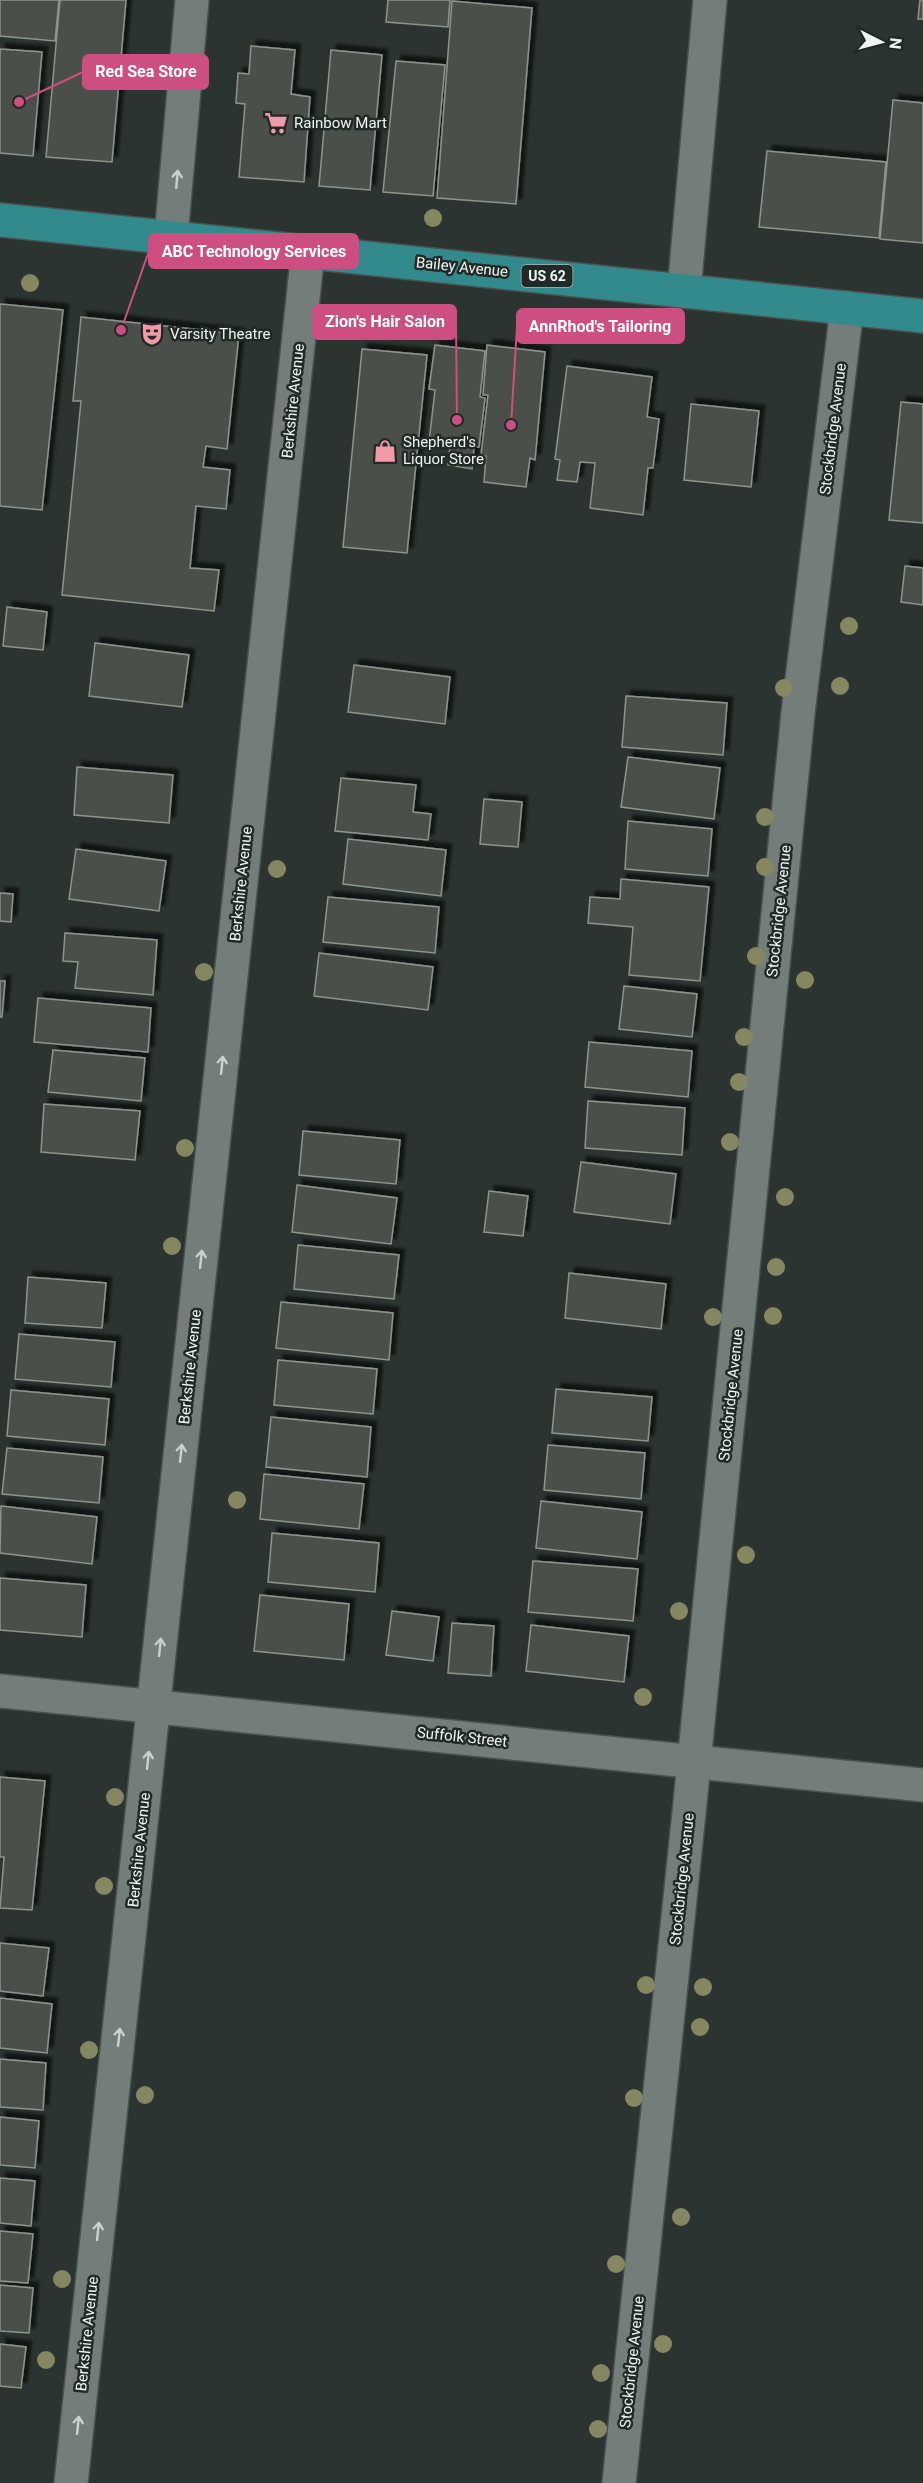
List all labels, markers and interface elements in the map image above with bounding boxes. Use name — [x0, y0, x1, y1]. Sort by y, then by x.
north arrow — [851, 12, 911, 72]
text: N — [885, 37, 905, 50]
callout: Red Sea Store — [83, 55, 208, 89]
text: Red Sea Store — [95, 62, 197, 81]
supermarket icon: Rainbow Mart — [263, 110, 289, 136]
place label: Rainbow Mart — [294, 114, 387, 132]
one-way arrow — [172, 170, 183, 189]
callout: ABC Technology Services — [149, 234, 358, 268]
text: ABC Technology Services — [162, 242, 346, 261]
street label: Bailey Avenue — [415, 253, 509, 281]
road number: US 62 — [522, 265, 572, 287]
callout: Zion's Hair Salon — [313, 305, 456, 339]
callout: AnnRhod's Tailoring — [517, 309, 684, 343]
text: Zion's Hair Salon — [325, 312, 445, 331]
text: AnnRhod's Tailoring — [529, 317, 671, 336]
theatre icon: Varsity Theatre — [139, 321, 165, 347]
place label: Varsity Theatre — [170, 325, 270, 343]
street label: Berkshire Avenue — [278, 343, 308, 459]
street label: Stockbridge Avenue — [816, 362, 850, 496]
place label: Shepherd's Liquor Store — [403, 433, 484, 468]
shop icon: Shepherd's Liquor Store — [372, 438, 398, 464]
street label: Berkshire Avenue — [226, 826, 256, 942]
street label: Stockbridge Avenue — [763, 844, 795, 978]
one-way arrow — [217, 1056, 228, 1076]
one-way arrow — [196, 1250, 207, 1270]
street label: Berkshire Avenue — [175, 1309, 205, 1425]
street label: Stockbridge Avenue — [715, 1328, 747, 1462]
one-way arrow — [176, 1444, 187, 1464]
one-way arrow — [155, 1638, 166, 1658]
street label: Suffolk Street — [416, 1723, 508, 1751]
one-way arrow — [143, 1750, 154, 1770]
street label: Berkshire Avenue — [124, 1792, 154, 1908]
street label: Stockbridge Avenue — [666, 1812, 698, 1946]
one-way arrow — [114, 2028, 125, 2047]
one-way arrow — [93, 2221, 104, 2241]
street label: Berkshire Avenue — [72, 2276, 102, 2392]
street label: Stockbridge Avenue — [616, 2295, 648, 2429]
one-way arrow — [72, 2415, 83, 2435]

